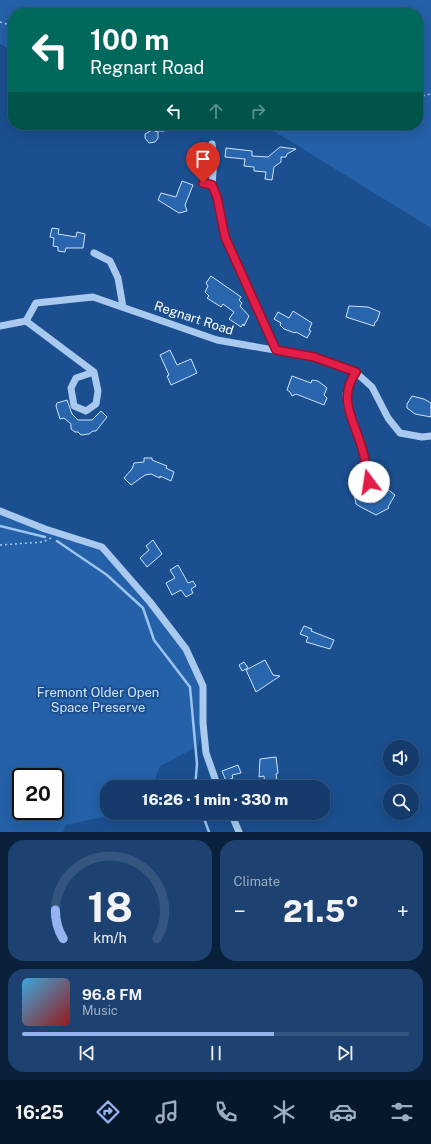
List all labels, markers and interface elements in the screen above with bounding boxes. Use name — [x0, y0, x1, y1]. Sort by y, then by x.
text: 100 m — [90, 23, 169, 56]
icon: left — [24, 24, 76, 76]
text: Regnart Road — [90, 57, 204, 78]
icon: left — [163, 100, 185, 122]
icon: ahead — [205, 100, 227, 122]
icon: right — [247, 100, 269, 122]
pin — [186, 142, 220, 183]
icon: arrive — [192, 148, 214, 170]
street label: Regnart Road — [152, 298, 236, 338]
position arrow — [348, 461, 390, 503]
park label: Fremont Older Open Space Preserve — [37, 685, 159, 715]
map controls — [383, 740, 419, 820]
button: sound — [383, 740, 419, 776]
speed limit sign: 20 — [12, 768, 64, 820]
button: search — [383, 784, 419, 820]
text: 16:26 · 1 min · 330 m — [142, 791, 288, 808]
text: Climate — [234, 874, 280, 889]
text: 18 — [87, 881, 133, 930]
text: 21.5° — [283, 893, 360, 929]
text: − — [234, 898, 246, 924]
text: + — [397, 898, 409, 924]
text: km/h — [93, 928, 127, 945]
text: 96.8 FM — [82, 986, 142, 1003]
text: Music — [82, 1003, 118, 1018]
icon: previous — [76, 1042, 98, 1064]
icon: pause — [205, 1042, 227, 1064]
icon: next — [334, 1042, 356, 1064]
icon: directions — [94, 1098, 122, 1126]
icon: music — [153, 1098, 181, 1126]
icon: phone — [212, 1098, 240, 1126]
icon: climate — [270, 1098, 298, 1126]
icon: car — [329, 1098, 357, 1126]
icon: filters — [388, 1098, 416, 1126]
text: 16:25 — [15, 1102, 64, 1123]

